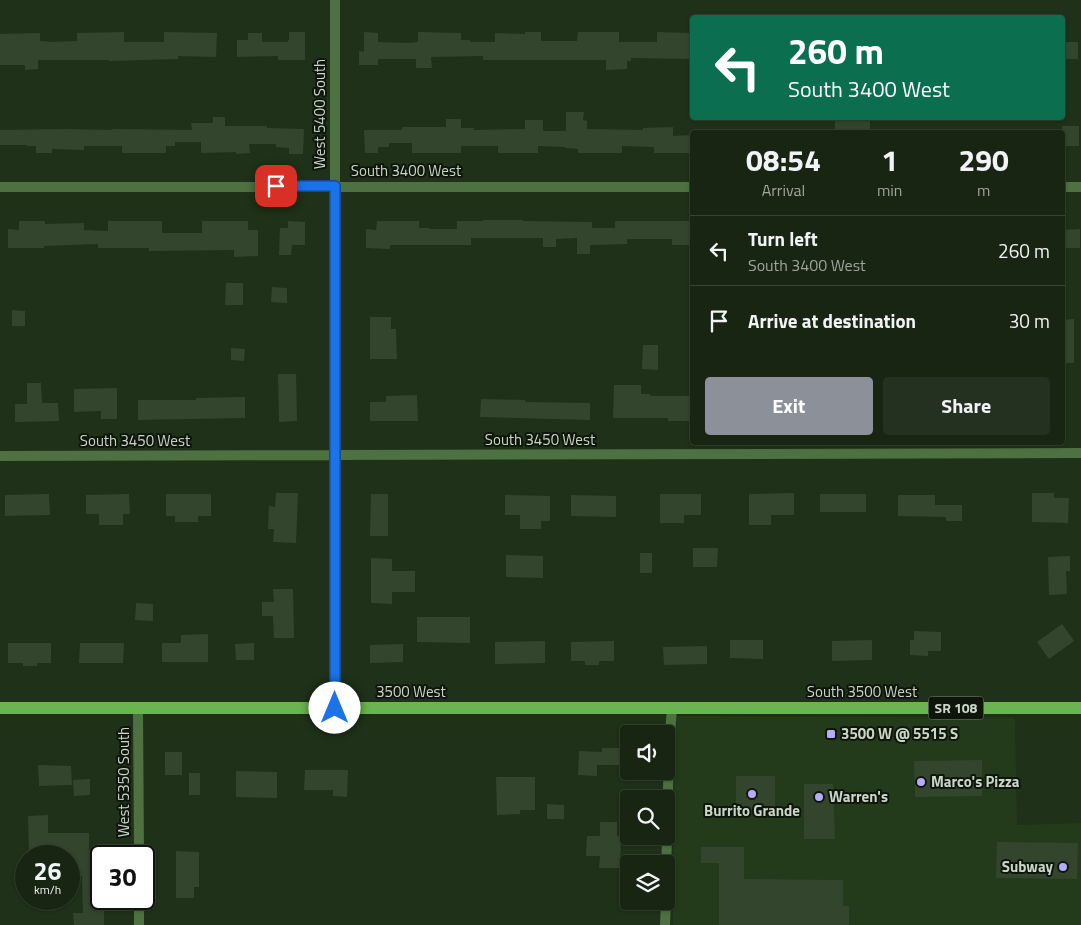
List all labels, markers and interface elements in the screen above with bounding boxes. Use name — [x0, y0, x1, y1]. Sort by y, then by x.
text: 260 m — [788, 24, 884, 78]
icon: left — [705, 35, 770, 100]
street label: West 5400 South — [308, 59, 331, 169]
text: South 3400 West — [788, 72, 950, 106]
text: 08:54 — [746, 137, 821, 183]
text: 1 — [881, 137, 898, 183]
text: 290 — [959, 137, 1009, 183]
street label: South 3400 West — [351, 159, 462, 182]
pin — [255, 165, 297, 207]
icon: arrive — [262, 172, 290, 200]
text: Arrival — [762, 178, 805, 202]
text: min — [877, 178, 902, 202]
text: m — [977, 178, 990, 202]
text: Turn left — [748, 224, 818, 253]
text: 260 m — [998, 236, 1050, 265]
icon: left — [705, 237, 733, 265]
text: South 3400 West — [748, 253, 866, 277]
text: Arrive at destination — [748, 306, 916, 335]
text: 30 m — [1009, 306, 1050, 335]
icon: arrive — [705, 307, 733, 335]
button: Exit — [705, 377, 873, 435]
button: Share — [883, 377, 1050, 435]
street label: South 3450 West — [485, 428, 596, 451]
street label: South 3450 West — [80, 429, 191, 452]
street label: 3500 West — [376, 680, 447, 703]
street label: South 3500 West — [807, 680, 918, 703]
position arrow — [308, 681, 360, 733]
road number: SR 108 — [928, 696, 984, 720]
place label: 3500 W @ 5515 S — [841, 722, 958, 745]
map controls — [620, 725, 675, 910]
button: sound — [620, 725, 675, 780]
street label: West 5350 South — [112, 727, 135, 837]
marker: 3500 W @ 5515 S — [825, 728, 837, 740]
place label: Marco's Pizza — [931, 770, 1020, 793]
marker: Marco's Pizza — [915, 776, 927, 788]
place label: Warren's — [829, 785, 888, 808]
marker: Burrito Grande — [746, 788, 758, 800]
button: search — [620, 790, 675, 845]
marker: Warren's — [813, 791, 825, 803]
place label: Burrito Grande — [704, 799, 800, 822]
speed limit sign: 30 — [90, 845, 155, 910]
text: 26 — [33, 852, 62, 890]
button: layers — [620, 855, 675, 910]
place label: Subway — [1002, 855, 1053, 878]
marker: Subway — [1057, 861, 1069, 873]
text: km/h — [34, 880, 61, 899]

